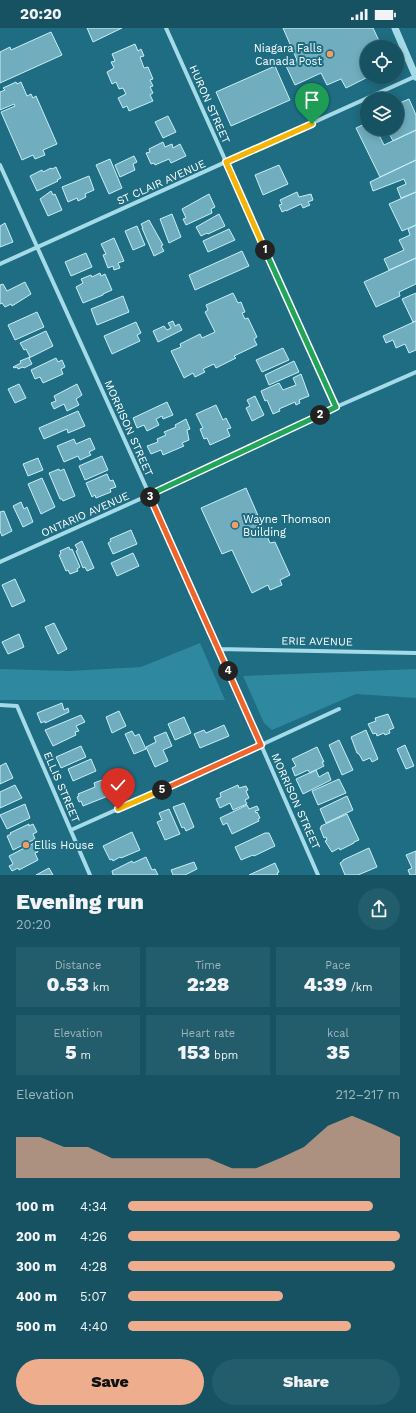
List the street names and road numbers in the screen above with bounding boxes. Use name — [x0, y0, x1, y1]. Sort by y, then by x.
street label: HURON STREET — [186, 63, 233, 146]
street label: ST CLAIR AVENUE — [115, 157, 208, 208]
street label: MORRISON STREET — [101, 378, 156, 479]
street label: ONTARIO AVENUE — [39, 489, 131, 540]
street label: ERIE AVENUE — [281, 634, 353, 649]
street label: ELLIS STREET — [41, 750, 82, 825]
street label: MORRISON STREET — [268, 751, 323, 852]

